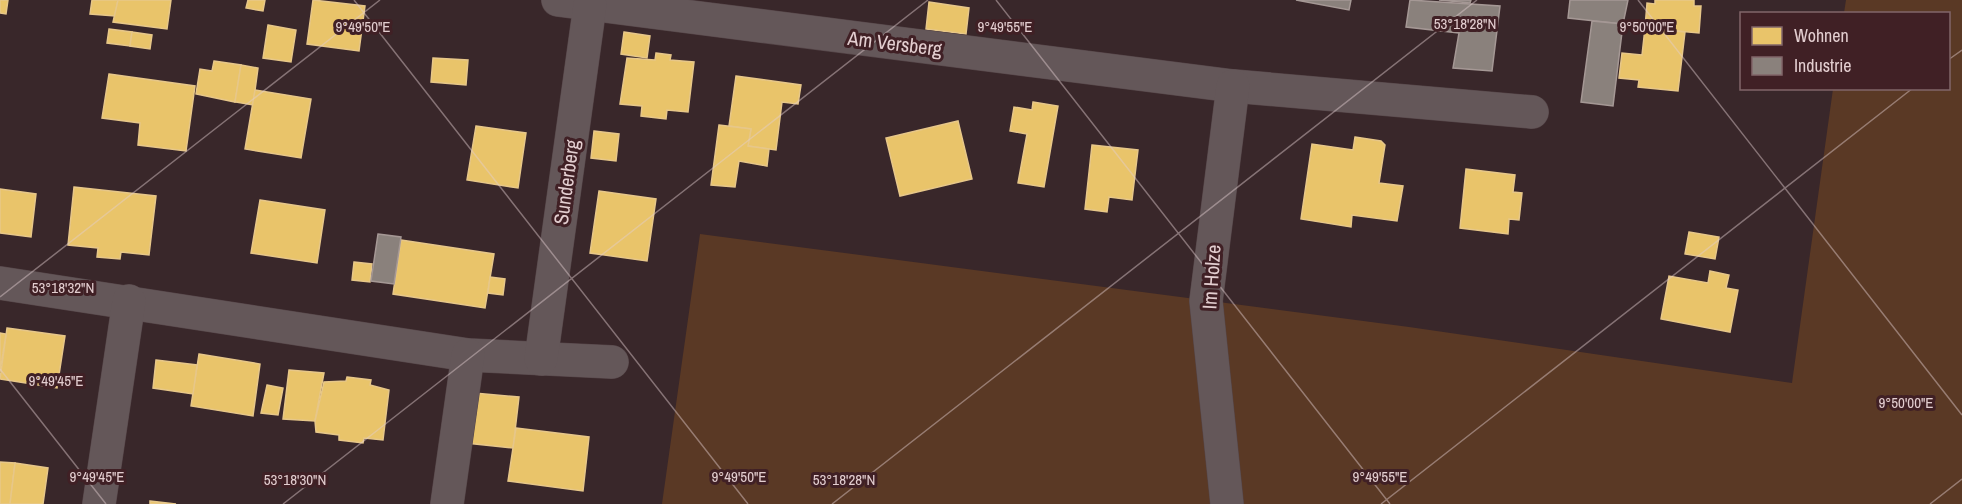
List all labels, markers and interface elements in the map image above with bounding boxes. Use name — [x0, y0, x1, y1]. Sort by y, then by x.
legend — [1740, 12, 1950, 90]
text: 53°18'28"N — [1434, 13, 1496, 34]
text: 9°49'50"E — [335, 16, 391, 37]
text: 9°49'55"E — [977, 16, 1033, 37]
text: 9°50'00"E — [1619, 16, 1675, 37]
text: Wohnen — [1794, 23, 1849, 48]
street label: Am Versberg — [845, 24, 944, 62]
text: Industrie — [1794, 53, 1851, 78]
street label: Sunderberg — [547, 138, 585, 226]
street label: Im Holze — [1195, 244, 1227, 310]
text: 53°18'32"N — [32, 277, 94, 298]
text: 9°49'45"E — [28, 370, 84, 391]
text: 9°50'00"E — [1878, 392, 1934, 413]
text: 9°49'45"E — [69, 466, 125, 487]
text: 9°49'50"E — [711, 466, 767, 487]
text: 9°49'55"E — [1352, 466, 1408, 487]
text: 53°18'30"N — [264, 469, 326, 490]
text: 53°18'28"N — [813, 469, 875, 490]

